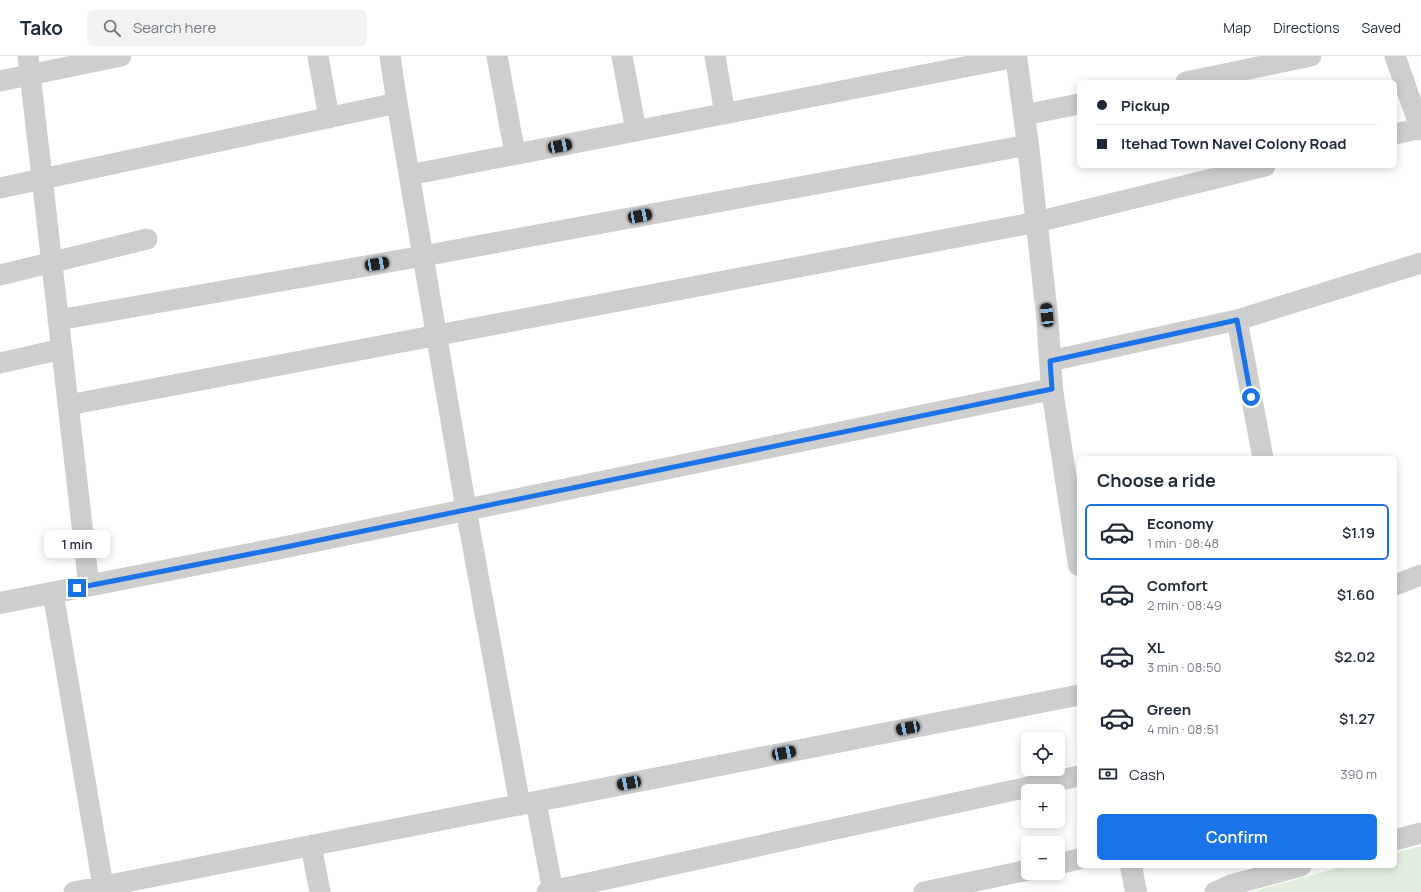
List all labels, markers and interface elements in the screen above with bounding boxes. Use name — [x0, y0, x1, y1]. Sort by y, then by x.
search box — [87, 10, 367, 46]
text: Tako — [20, 15, 63, 41]
icon: search — [101, 17, 123, 39]
text: Search here — [133, 17, 216, 38]
text: Map — [1223, 18, 1251, 37]
text: Directions — [1273, 18, 1340, 37]
text: Saved — [1362, 18, 1401, 37]
text: Pickup — [1121, 95, 1170, 116]
text: Itehad Town Navel Colony Road — [1121, 133, 1347, 154]
car — [547, 138, 573, 154]
car — [627, 208, 653, 224]
car — [364, 256, 390, 272]
car — [1040, 302, 1054, 328]
route start — [1242, 388, 1260, 406]
text: Choose a ride — [1097, 468, 1216, 492]
text: Economy — [1147, 513, 1214, 534]
icon: car — [1099, 514, 1135, 550]
text: $1.19 — [1342, 522, 1375, 543]
callout: 1 min — [44, 530, 110, 558]
text: 1 min · 08:48 — [1147, 534, 1219, 552]
text: 1 min — [62, 535, 93, 553]
text: Comfort — [1147, 575, 1208, 596]
icon: car — [1099, 576, 1135, 612]
route end — [68, 579, 86, 597]
text: $1.60 — [1337, 584, 1375, 605]
text: 2 min · 08:49 — [1147, 596, 1222, 614]
text: XL — [1147, 637, 1165, 658]
icon: car — [1099, 638, 1135, 674]
text: $2.02 — [1334, 646, 1375, 667]
text: 3 min · 08:50 — [1147, 658, 1222, 676]
text: Green — [1147, 699, 1191, 720]
icon: car — [1099, 700, 1135, 736]
text: $1.27 — [1339, 708, 1375, 729]
car — [895, 720, 921, 736]
text: 4 min · 08:51 — [1147, 720, 1219, 738]
map controls — [1021, 732, 1065, 880]
button: locate — [1021, 732, 1065, 776]
car — [771, 745, 797, 761]
icon: cash — [1097, 763, 1119, 785]
text: Cash — [1129, 764, 1165, 785]
text: 390 m — [1340, 765, 1377, 783]
car — [616, 775, 642, 791]
button: + — [1021, 784, 1065, 828]
button: Confirm — [1097, 814, 1377, 860]
button: − — [1021, 836, 1065, 880]

